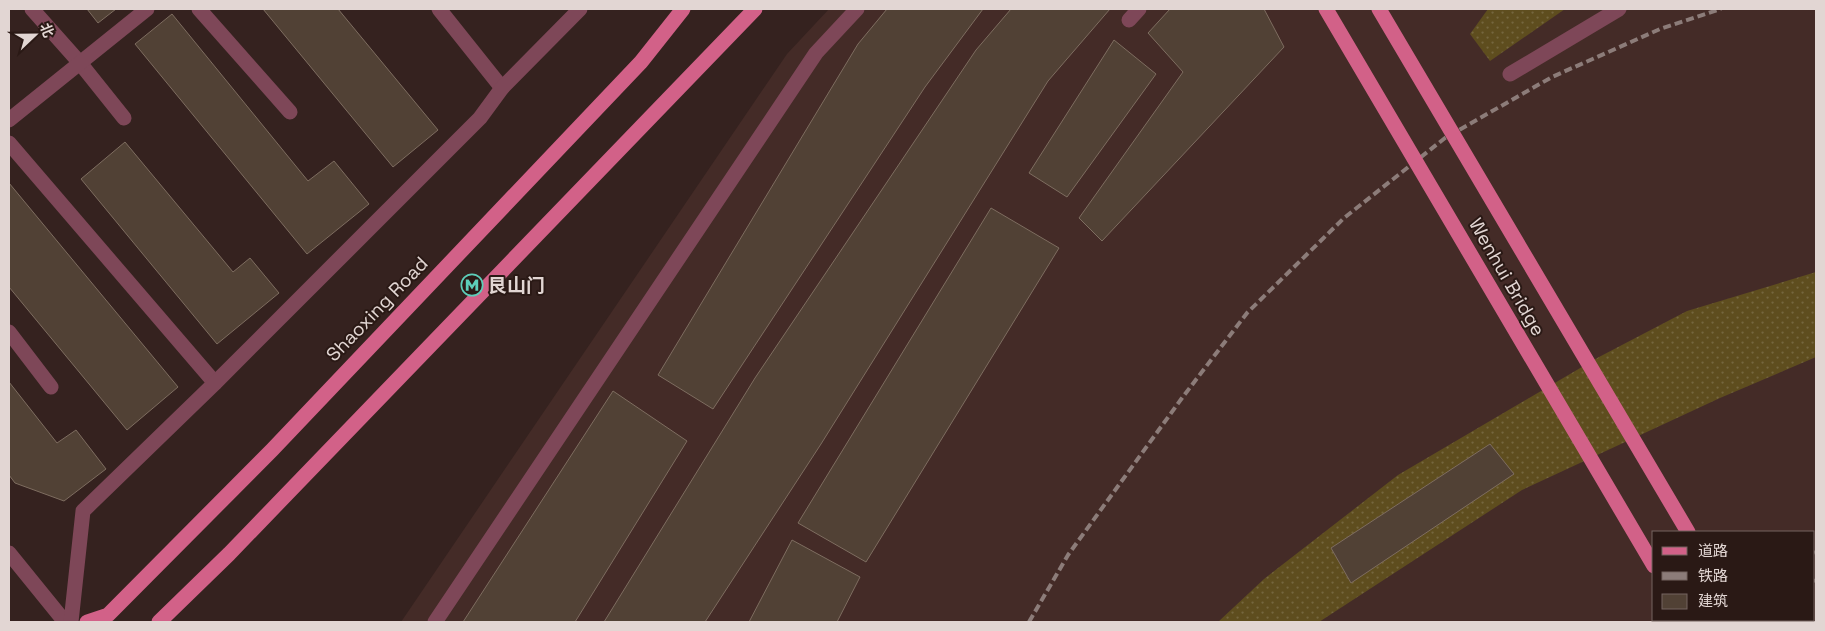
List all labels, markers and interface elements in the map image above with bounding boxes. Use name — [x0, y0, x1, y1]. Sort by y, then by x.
north arrow — [10, 10, 60, 60]
text: 北 — [36, 20, 58, 40]
street label: Wenhui Bridge — [1463, 214, 1551, 340]
street label: Shaoxing Road — [321, 251, 433, 367]
metro station icon: 艮山门 — [460, 273, 484, 297]
place label: 艮山门 — [488, 273, 545, 298]
legend — [1652, 531, 1815, 621]
text: 道路 — [1698, 541, 1728, 560]
text: 铁路 — [1698, 566, 1728, 585]
text: 建筑 — [1698, 591, 1728, 610]

